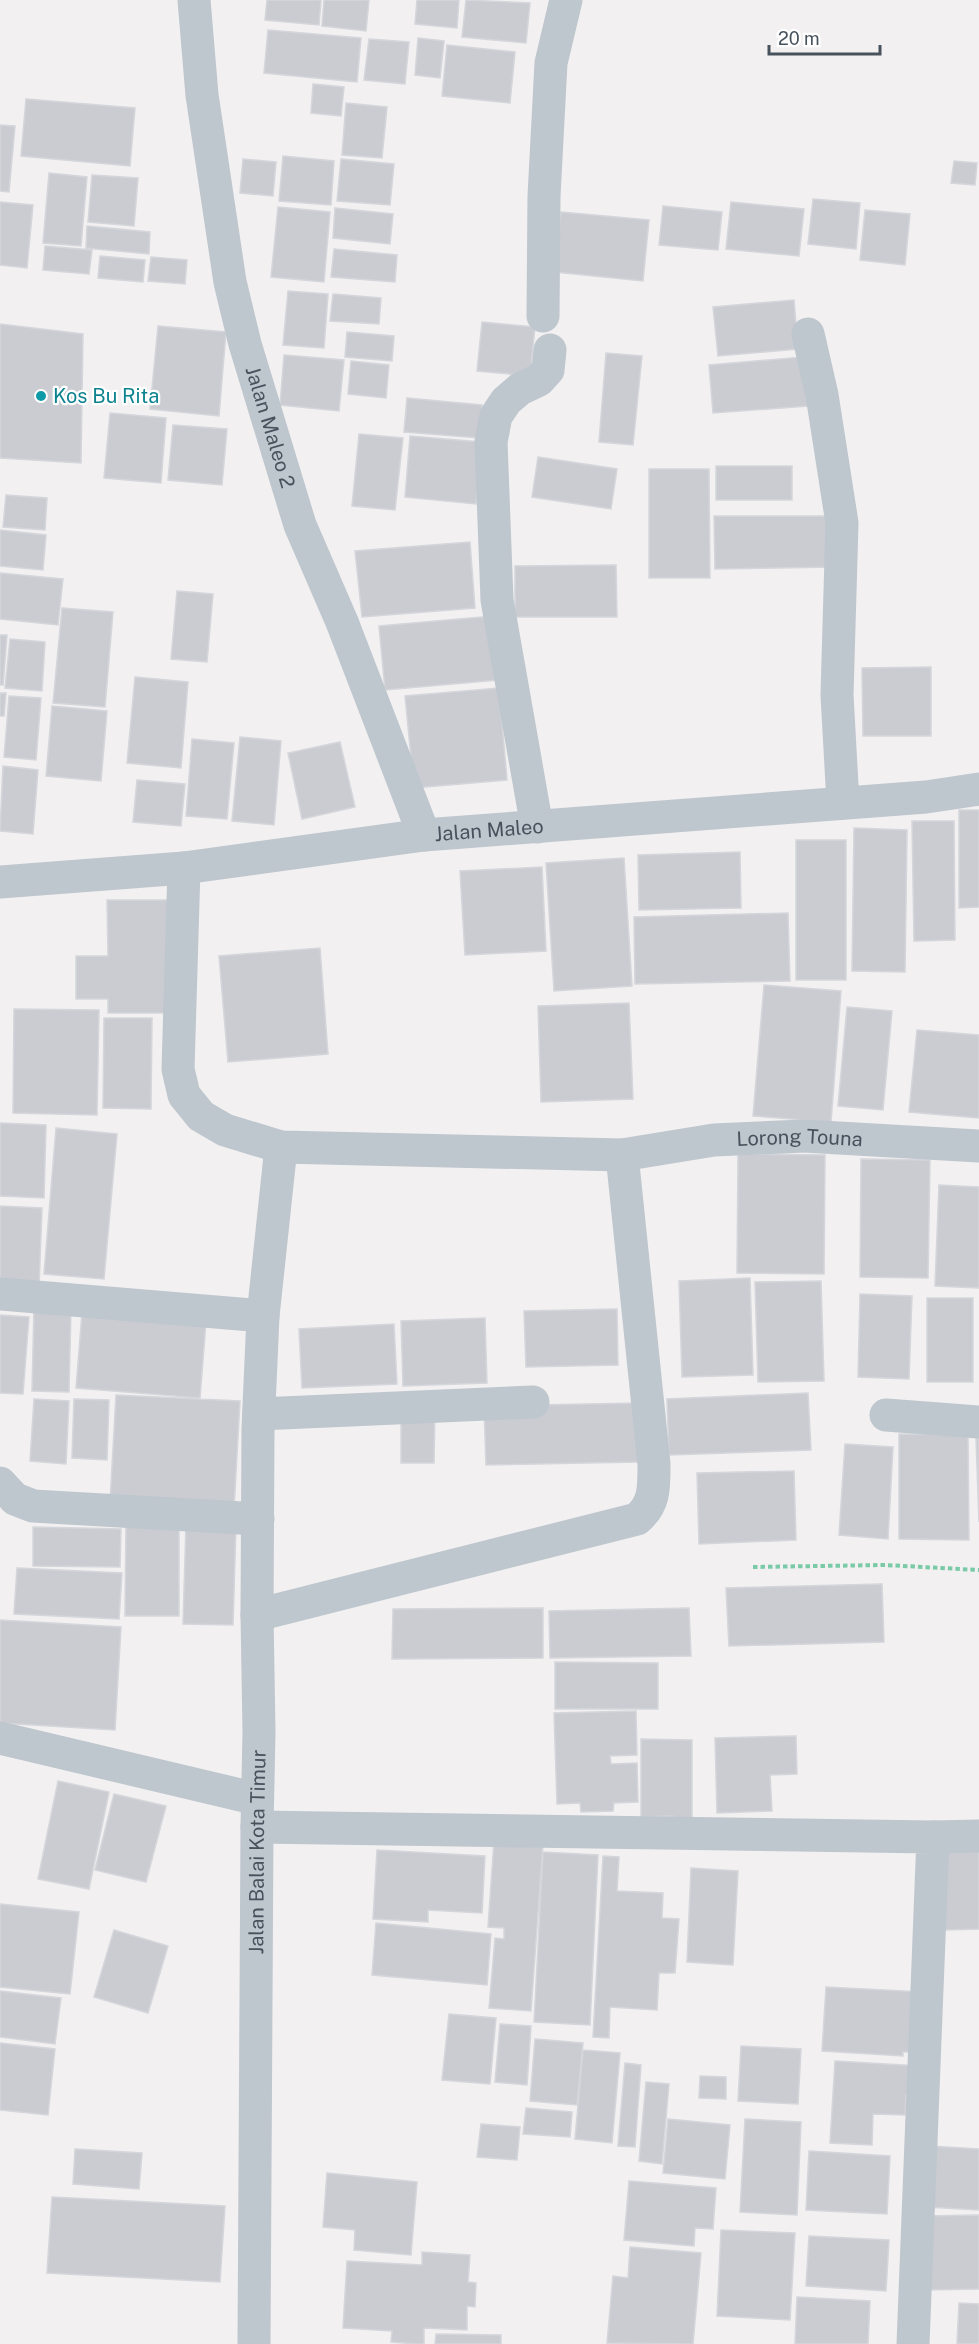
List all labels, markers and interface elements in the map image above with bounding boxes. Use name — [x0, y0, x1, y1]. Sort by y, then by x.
scale bar — [769, 18, 880, 56]
text: 20 m — [778, 28, 820, 49]
street label: Jalan Maleo 2 — [240, 363, 300, 491]
place label: Kos Bu Rita — [53, 384, 159, 408]
marker: Kos Bu Rita — [34, 389, 48, 403]
street label: Jalan Maleo — [434, 814, 544, 846]
street label: Lorong Touna — [736, 1124, 863, 1151]
street label: Jalan Balai Kota Timur — [244, 1749, 271, 1955]

